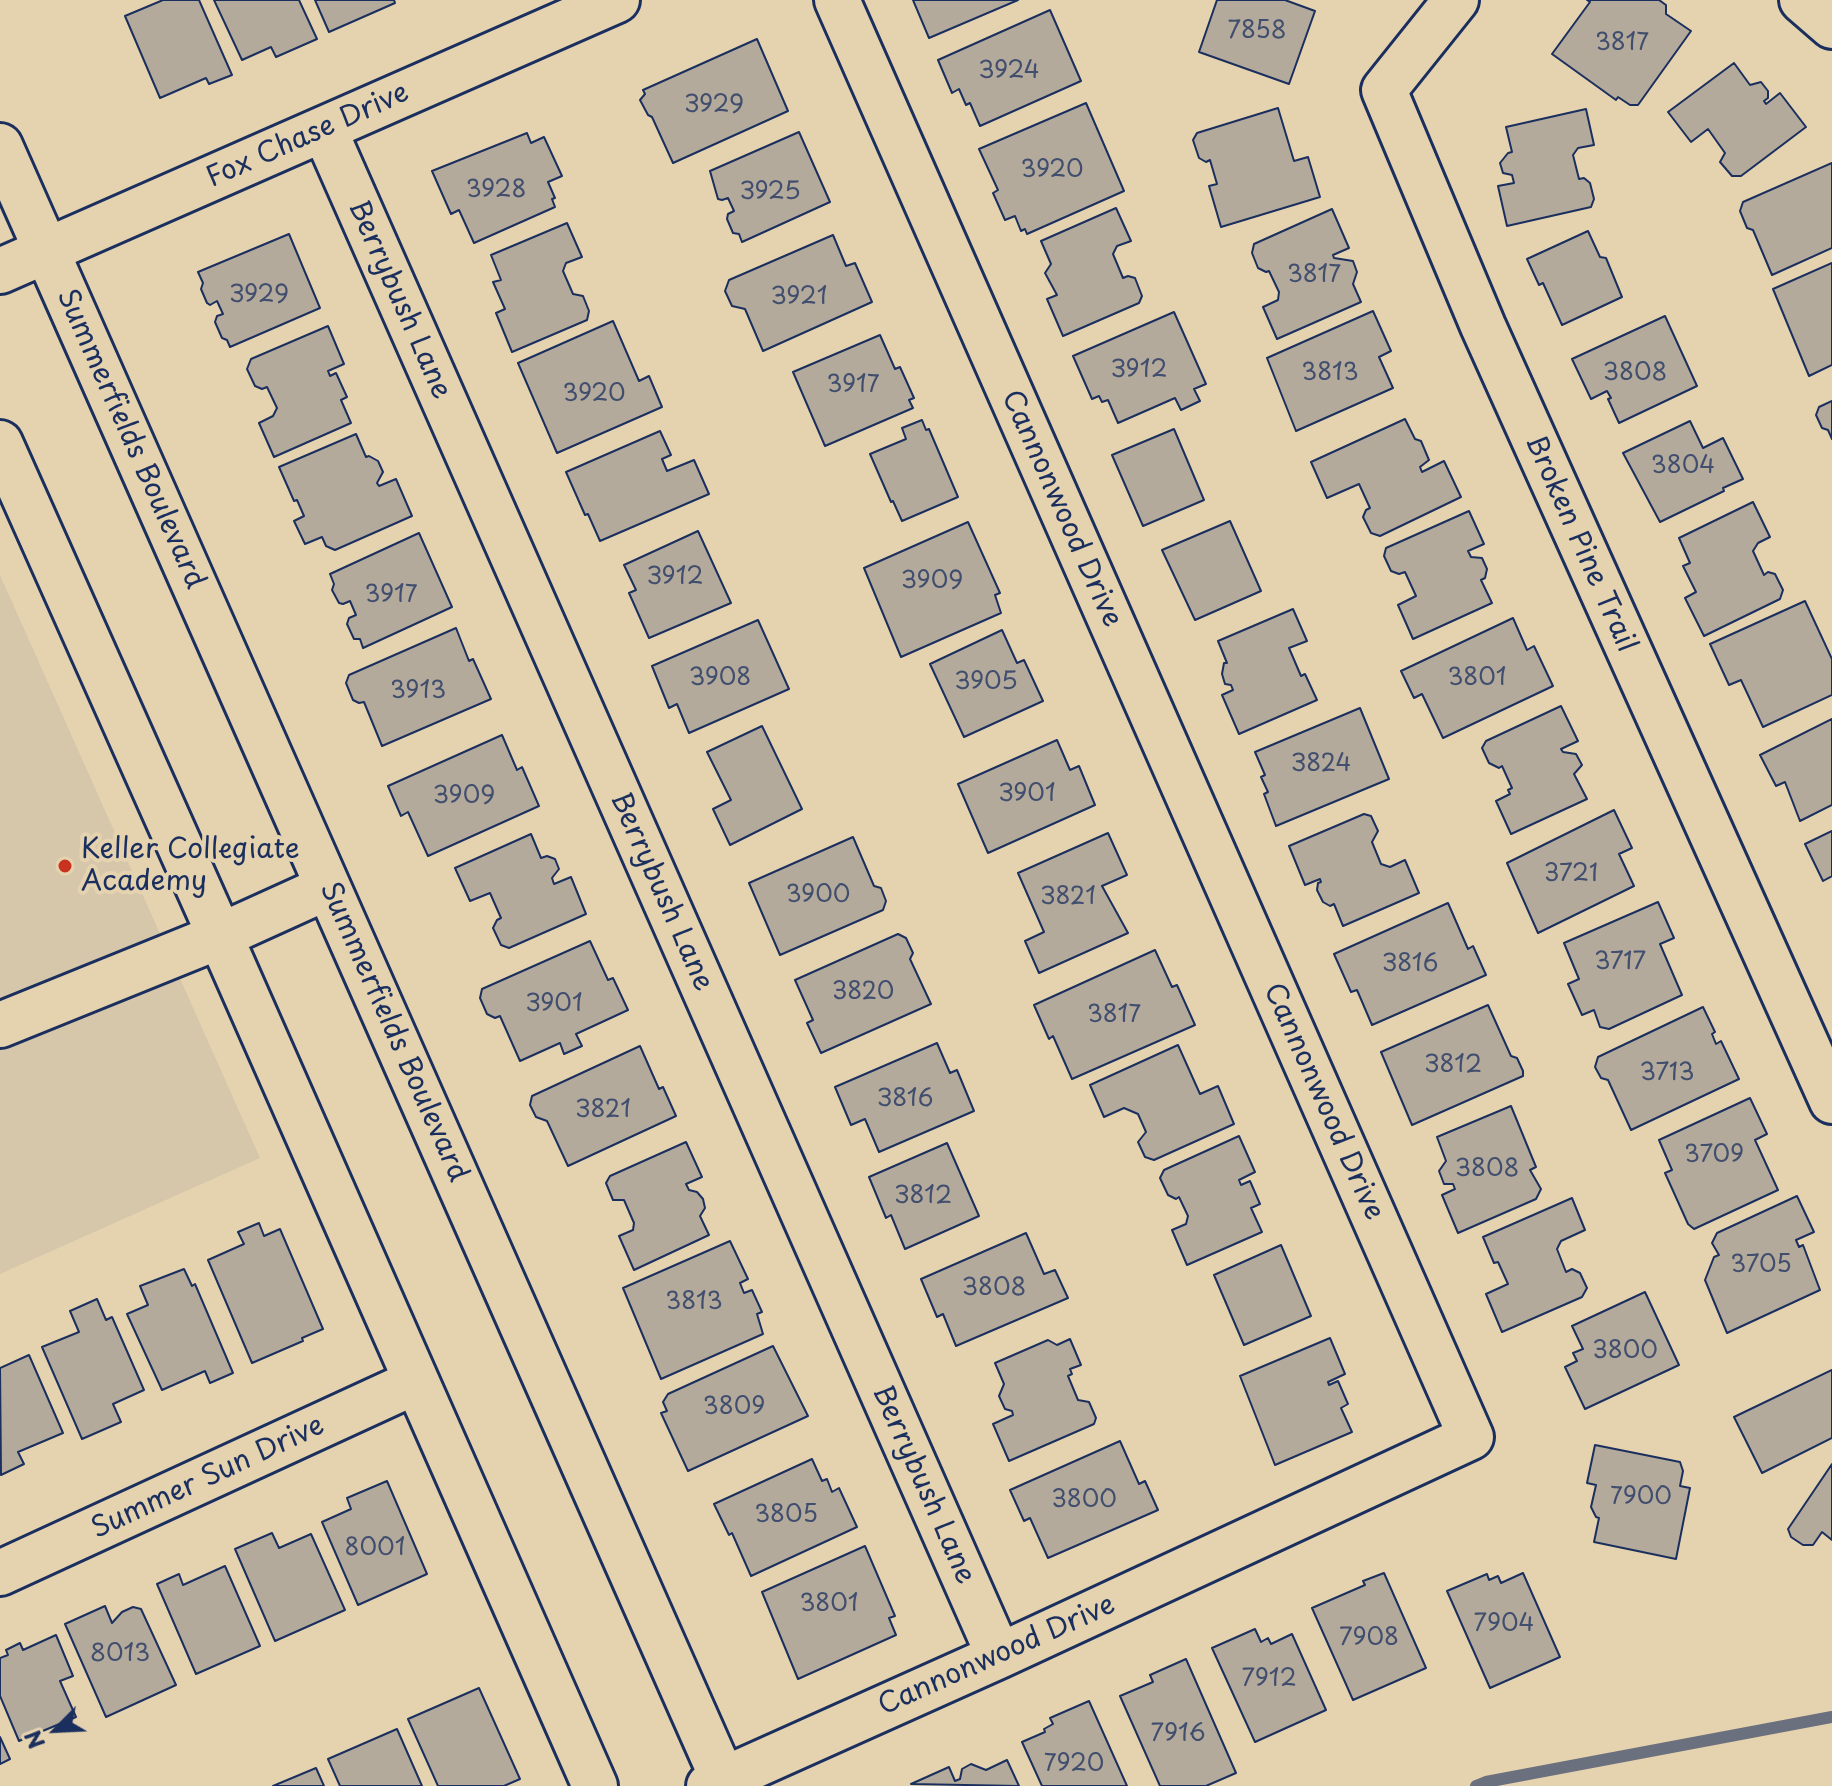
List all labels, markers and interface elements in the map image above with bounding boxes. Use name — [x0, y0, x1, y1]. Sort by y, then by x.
house number: 7858 — [1228, 17, 1286, 45]
house number: 3817 — [1595, 29, 1649, 57]
house number: 3924 — [978, 57, 1040, 85]
street label: Fox Chase Drive — [202, 76, 414, 196]
house number: 3929 — [684, 91, 744, 119]
house number: 3920 — [1020, 156, 1084, 184]
house number: 3928 — [466, 176, 526, 204]
house number: 3925 — [739, 178, 801, 206]
street label: Berrybush Lane — [340, 196, 458, 404]
house number: 3817 — [1287, 261, 1341, 289]
house number: 3929 — [229, 281, 289, 309]
house number: 3921 — [771, 283, 827, 311]
street label: Summerfields Boulevard — [49, 284, 211, 594]
house number: 3912 — [1111, 356, 1167, 384]
house number: 3813 — [1301, 359, 1359, 387]
house number: 3808 — [1603, 359, 1667, 387]
house number: 3917 — [826, 371, 880, 399]
house number: 3920 — [562, 380, 626, 408]
street label: Cannonwood Drive — [994, 385, 1128, 633]
street label: Broken Pine Trail — [1517, 430, 1643, 658]
house number: 3804 — [1651, 452, 1715, 480]
house number: 3912 — [647, 563, 703, 591]
house number: 3909 — [901, 567, 963, 595]
house number: 3917 — [364, 581, 418, 609]
house number: 3908 — [689, 664, 751, 692]
house number: 3801 — [1447, 664, 1507, 692]
house number: 3905 — [954, 668, 1018, 696]
house number: 3913 — [390, 677, 446, 705]
house number: 3824 — [1291, 750, 1351, 778]
house number: 3901 — [998, 780, 1056, 808]
house number: 3909 — [433, 782, 495, 810]
street label: Berrybush Lane — [602, 788, 720, 996]
place label: Keller Collegiate Academy — [81, 833, 300, 899]
marker: Keller Collegiate Academy — [56, 857, 74, 875]
house number: 3721 — [1544, 860, 1598, 888]
street label: Summerfields Boulevard — [312, 877, 474, 1187]
house number: 3900 — [786, 881, 850, 909]
house number: 3821 — [1040, 883, 1096, 911]
house number: 3717 — [1594, 948, 1646, 976]
house number: 3816 — [1382, 950, 1438, 978]
house number: 3820 — [832, 978, 894, 1006]
street label: Cannonwood Drive — [1256, 978, 1390, 1226]
house number: 3901 — [525, 990, 583, 1018]
house number: 3817 — [1087, 1001, 1141, 1029]
house number: 3812 — [1424, 1051, 1482, 1079]
house number: 3713 — [1640, 1059, 1694, 1087]
house number: 3816 — [877, 1085, 933, 1113]
house number: 3821 — [575, 1096, 631, 1124]
house number: 3709 — [1684, 1141, 1744, 1169]
house number: 3808 — [1455, 1155, 1519, 1183]
house number: 3812 — [894, 1182, 952, 1210]
house number: 3705 — [1730, 1251, 1792, 1279]
house number: 3808 — [962, 1274, 1026, 1302]
house number: 3813 — [665, 1288, 723, 1316]
house number: 3800 — [1592, 1337, 1658, 1365]
street label: Berrybush Lane — [864, 1381, 982, 1589]
house number: 3809 — [703, 1393, 765, 1421]
street label: Summer Sun Drive — [86, 1409, 330, 1547]
house number: 7900 — [1610, 1483, 1672, 1511]
house number: 3800 — [1051, 1486, 1117, 1514]
house number: 3805 — [754, 1501, 818, 1529]
house number: 8001 — [345, 1534, 405, 1562]
street label: Cannonwood Drive — [873, 1589, 1121, 1723]
house number: 3801 — [799, 1590, 859, 1618]
house number: 7904 — [1474, 1610, 1534, 1638]
house number: 7908 — [1339, 1624, 1399, 1652]
house number: 8013 — [90, 1640, 150, 1668]
house number: 7912 — [1241, 1665, 1297, 1693]
north arrow — [16, 1690, 96, 1770]
house number: 7916 — [1150, 1720, 1206, 1748]
text: N — [15, 1725, 52, 1755]
house number: 7920 — [1044, 1750, 1104, 1778]

